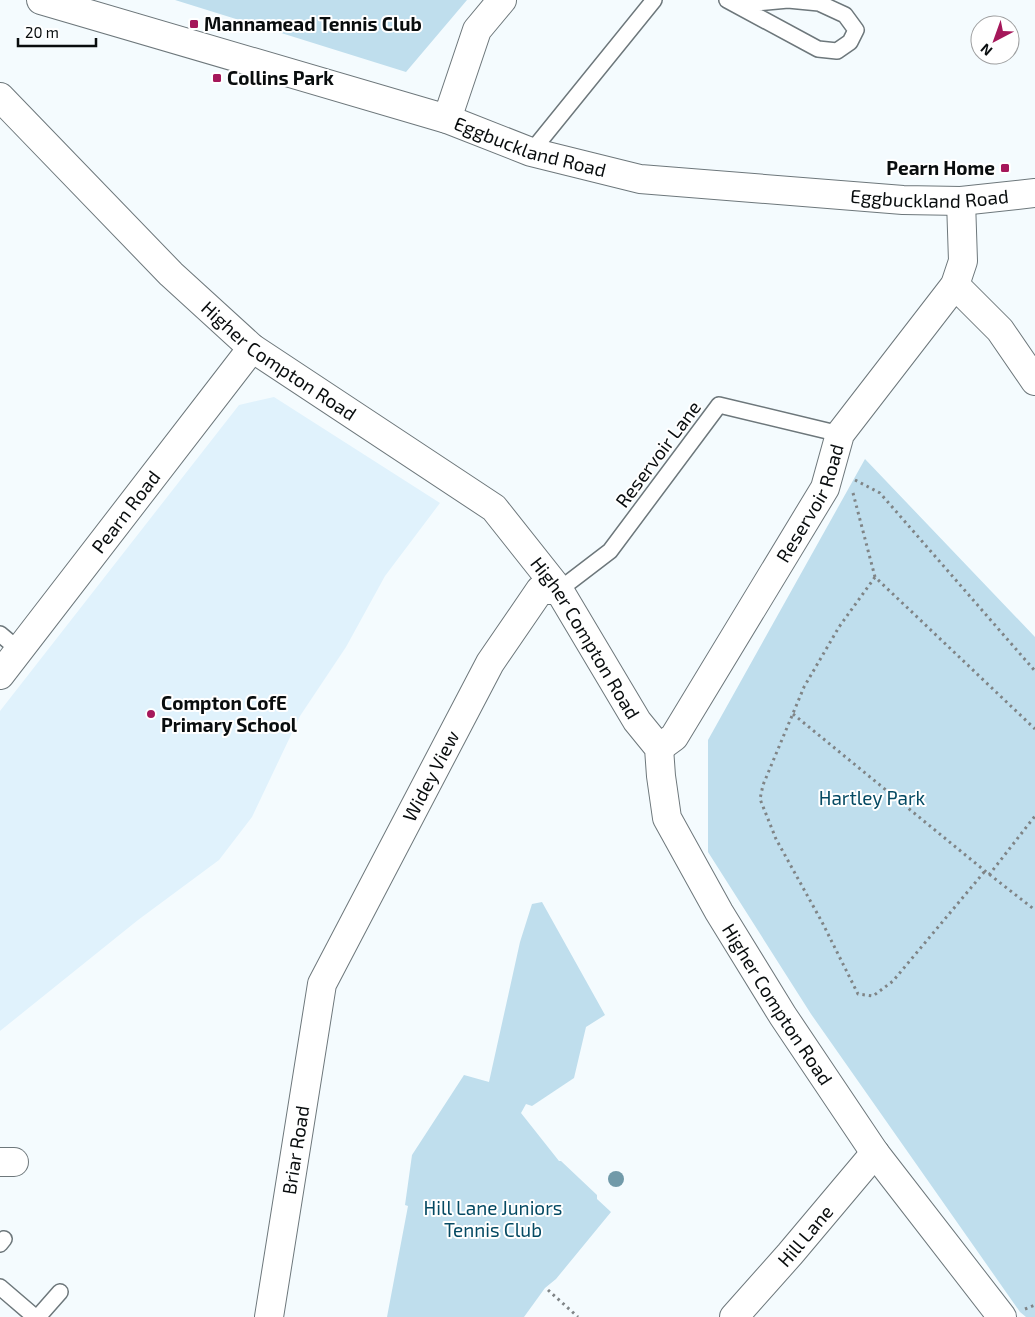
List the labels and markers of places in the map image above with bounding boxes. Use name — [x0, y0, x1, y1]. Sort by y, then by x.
place label: Mannamead Tennis Club — [204, 12, 422, 35]
marker: Mannamead Tennis Club — [188, 18, 200, 30]
place label: Collins Park — [227, 66, 334, 89]
marker: Collins Park — [211, 72, 223, 84]
place label: Pearn Home — [886, 156, 995, 179]
marker: Pearn Home — [999, 162, 1011, 174]
place label: Compton CofE Primary School — [161, 691, 298, 737]
marker: Compton CofE Primary School — [145, 708, 157, 720]

